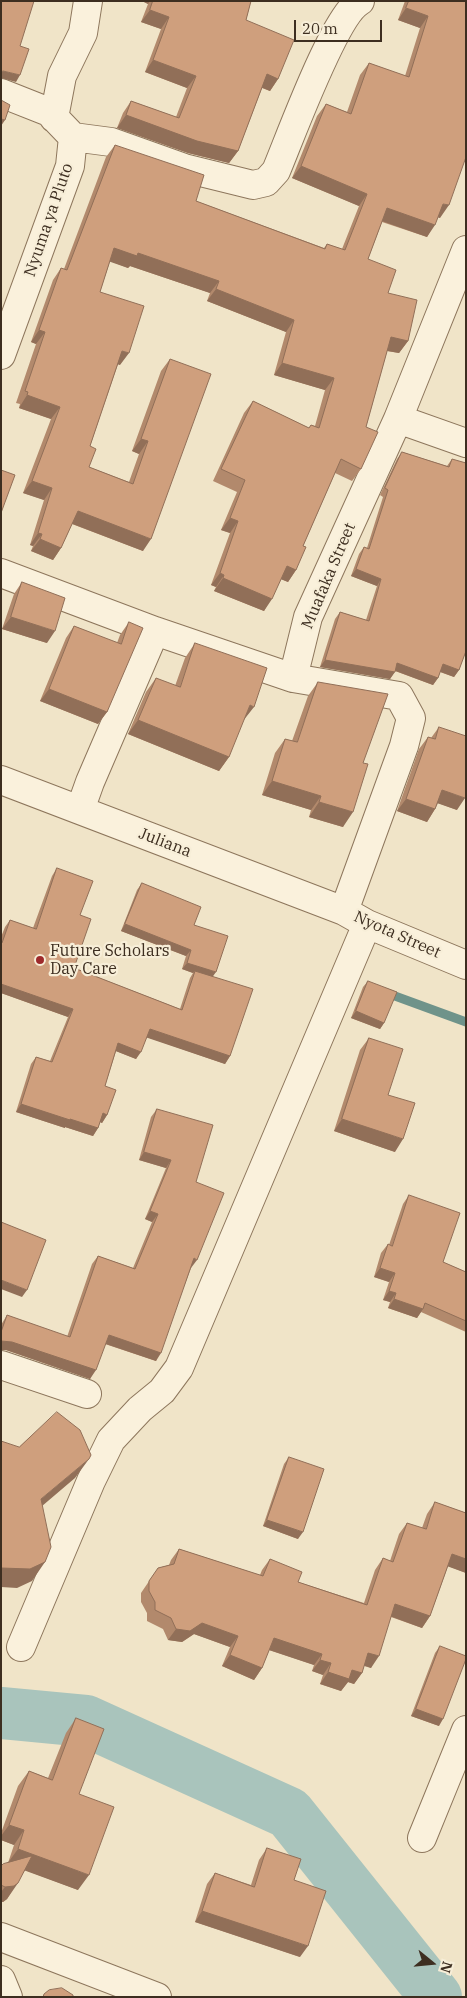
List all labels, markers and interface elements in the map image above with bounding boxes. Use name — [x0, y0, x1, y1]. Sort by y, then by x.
scale bar — [297, 10, 384, 42]
text: 20 m — [302, 19, 338, 38]
street label: Nyuma ya Pluto — [21, 161, 77, 279]
street label: Muafaka Street — [298, 520, 360, 632]
street label: Juliana — [136, 824, 194, 862]
street label: Nyota Street — [351, 907, 443, 963]
place label: Future Scholars Day Care — [50, 941, 170, 979]
marker: Future Scholars Day Care — [34, 954, 46, 966]
north arrow — [407, 1938, 457, 1988]
text: N — [436, 1959, 457, 1975]

